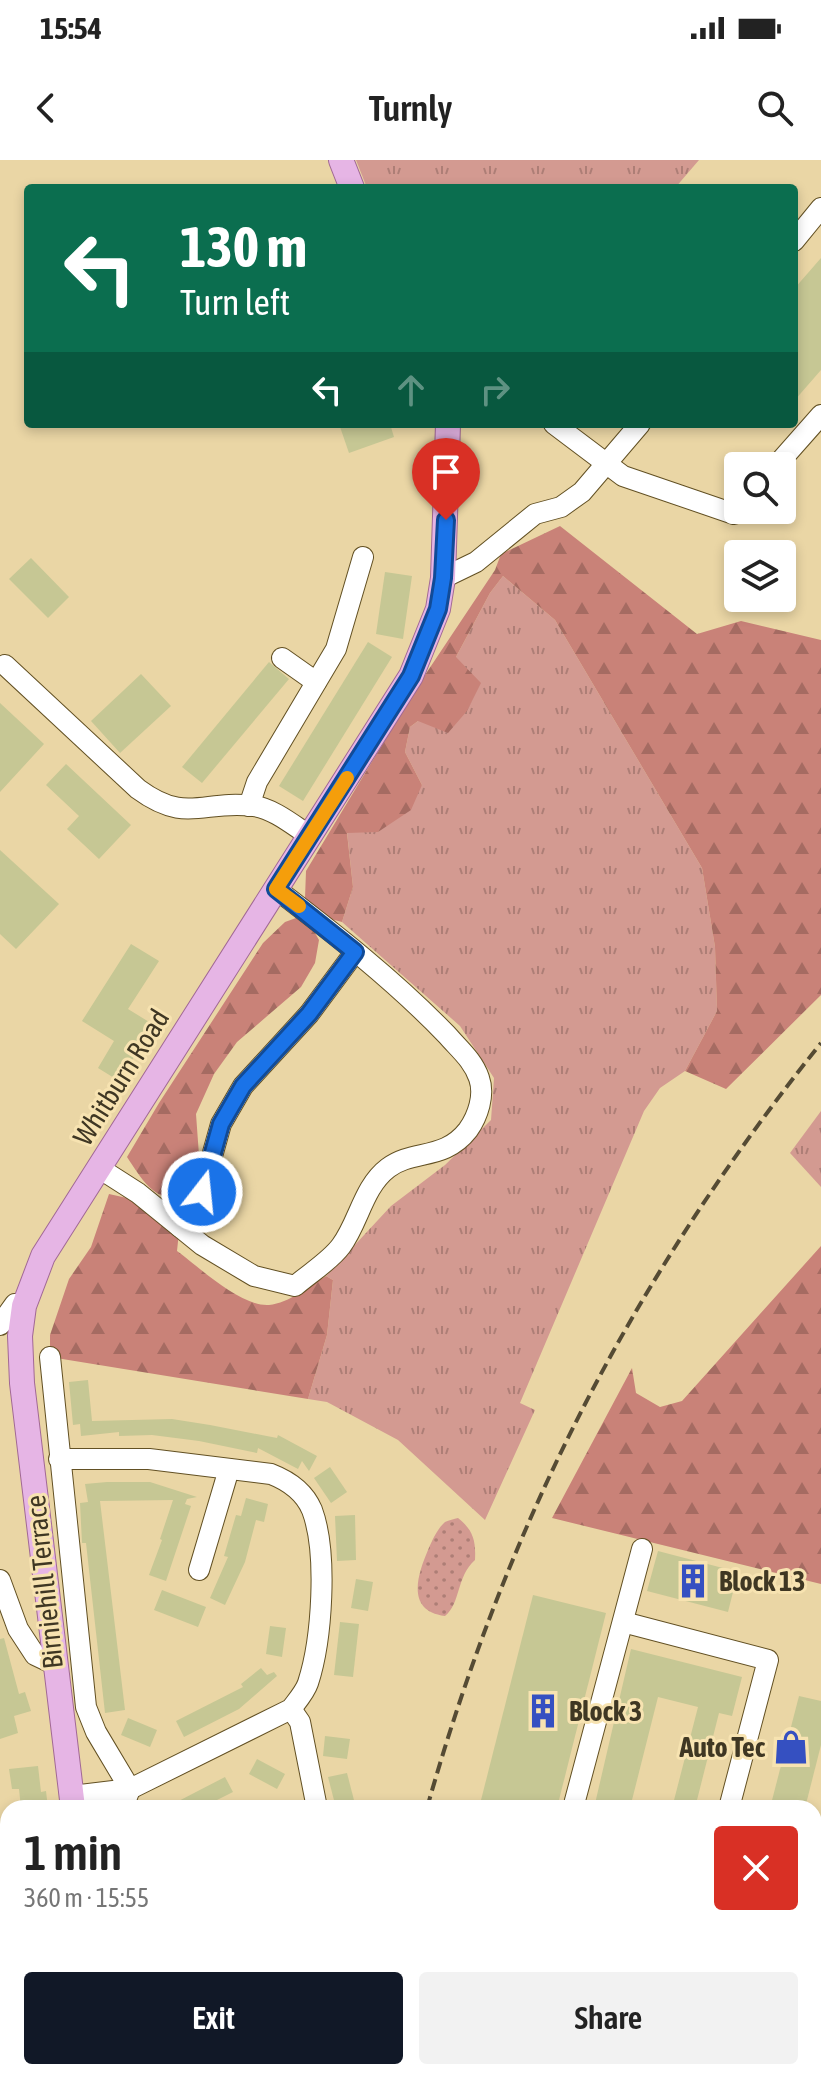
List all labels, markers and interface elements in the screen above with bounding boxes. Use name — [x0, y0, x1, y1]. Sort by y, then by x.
text: 15:54 — [40, 11, 102, 45]
icon: back — [24, 86, 68, 130]
icon: search — [753, 86, 797, 130]
text: Turnly — [369, 87, 452, 129]
text: 130 m — [180, 215, 307, 279]
icon: left — [48, 216, 152, 320]
text: Turn left — [180, 281, 290, 323]
icon: left — [305, 368, 349, 412]
icon: ahead — [389, 368, 433, 412]
icon: right — [473, 368, 517, 412]
pin — [412, 438, 480, 520]
icon: arrive — [424, 450, 468, 494]
map controls — [724, 452, 796, 612]
button: search — [724, 452, 796, 524]
button: layers — [724, 540, 796, 612]
street label: Whitburn Road — [67, 1003, 175, 1151]
position arrow — [160, 1150, 244, 1234]
street label: Birniehill Terrace — [19, 1493, 69, 1671]
building icon: Block 13 — [674, 1562, 712, 1600]
place label: Block 13 — [719, 1565, 805, 1597]
building icon: Block 3 — [524, 1692, 562, 1730]
place label: Block 3 — [569, 1695, 642, 1727]
shop icon: Auto Tec — [772, 1728, 810, 1766]
place label: Auto Tec — [678, 1731, 766, 1763]
text: 1 min — [24, 1825, 122, 1880]
button: close — [714, 1826, 798, 1910]
text: 360 m · 15:55 — [24, 1883, 149, 1913]
button: Exit — [24, 1972, 403, 2064]
button: Share — [419, 1972, 798, 2064]

